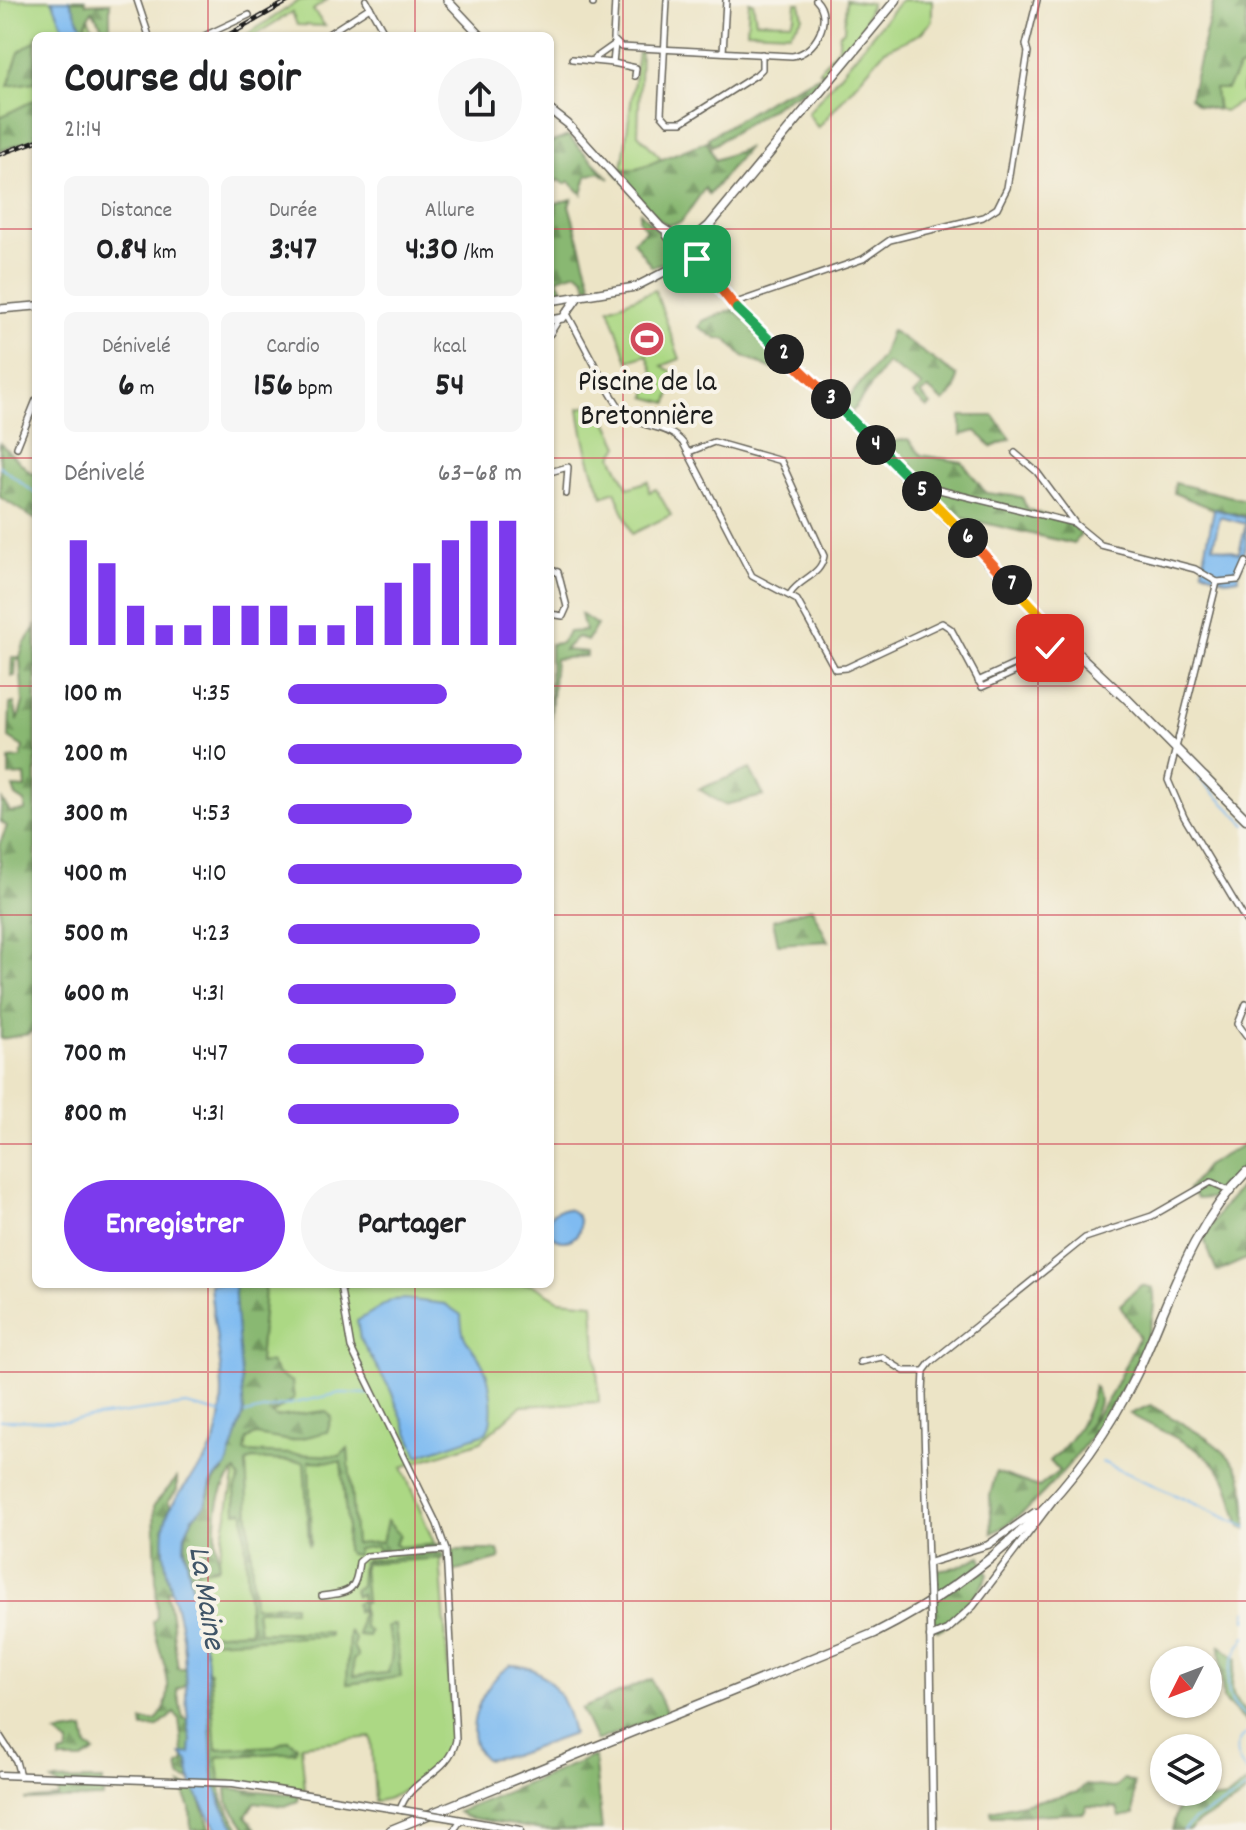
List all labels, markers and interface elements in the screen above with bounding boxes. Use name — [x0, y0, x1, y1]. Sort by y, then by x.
text: Course du soir — [64, 50, 301, 113]
button: share — [438, 58, 522, 142]
text: 21:14 — [64, 112, 102, 149]
text: Distance — [100, 196, 172, 227]
text: Durée — [269, 196, 317, 227]
text: Allure — [425, 196, 475, 227]
pin — [663, 225, 731, 293]
text: 0.84 — [96, 227, 148, 276]
text: 3:47 — [269, 227, 317, 276]
text: 4:30 — [405, 227, 459, 276]
icon: arrive — [675, 237, 719, 281]
text: km — [148, 238, 177, 269]
text: /km — [459, 238, 494, 269]
sports icon: Piscine de la Bretonnière — [628, 320, 666, 358]
text: Dénivelé — [102, 332, 171, 363]
text: Cardio — [266, 332, 320, 363]
text: kcal — [433, 332, 466, 363]
pin: 2 — [764, 334, 804, 374]
text: 2 — [779, 338, 789, 369]
text: 6 — [118, 363, 135, 412]
text: 156 — [253, 363, 293, 412]
text: 54 — [435, 363, 465, 412]
place label: Piscine de la Bretonnière — [578, 363, 717, 440]
text: m — [135, 374, 155, 405]
text: bpm — [293, 374, 333, 405]
pin: 3 — [811, 379, 851, 419]
text: 3 — [826, 383, 836, 414]
pin: 4 — [856, 425, 896, 465]
text: 4 — [871, 429, 881, 460]
text: Dénivelé — [64, 456, 145, 493]
text: 63–68 m — [438, 456, 522, 493]
pin: 5 — [902, 471, 942, 511]
text: 5 — [917, 475, 927, 506]
pin: 6 — [948, 518, 988, 558]
text: 6 — [963, 522, 973, 553]
pin: 7 — [992, 565, 1032, 605]
text: 7 — [1008, 569, 1016, 600]
pin — [1016, 614, 1084, 682]
icon: check — [1028, 626, 1072, 670]
text: 100 m — [64, 676, 122, 713]
text: 4:35 — [192, 676, 231, 713]
text: 200 m — [64, 736, 128, 773]
text: 4:10 — [192, 736, 227, 773]
text: 300 m — [64, 796, 128, 833]
text: 4:53 — [192, 796, 231, 833]
text: 400 m — [64, 856, 127, 893]
text: 4:10 — [192, 856, 227, 893]
text: 500 m — [64, 916, 128, 953]
text: 4:23 — [192, 916, 230, 953]
text: 600 m — [64, 976, 129, 1013]
text: 4:31 — [192, 976, 224, 1013]
text: 700 m — [64, 1036, 126, 1073]
text: 4:47 — [192, 1036, 228, 1073]
text: 800 m — [64, 1096, 127, 1133]
text: 4:31 — [192, 1096, 224, 1133]
button: Enregistrer — [64, 1180, 285, 1272]
button: Partager — [301, 1180, 522, 1272]
water label: La Maine — [173, 1543, 235, 1655]
north arrow — [1150, 1646, 1222, 1718]
map controls — [1150, 1646, 1222, 1806]
button: layers — [1150, 1734, 1222, 1806]

